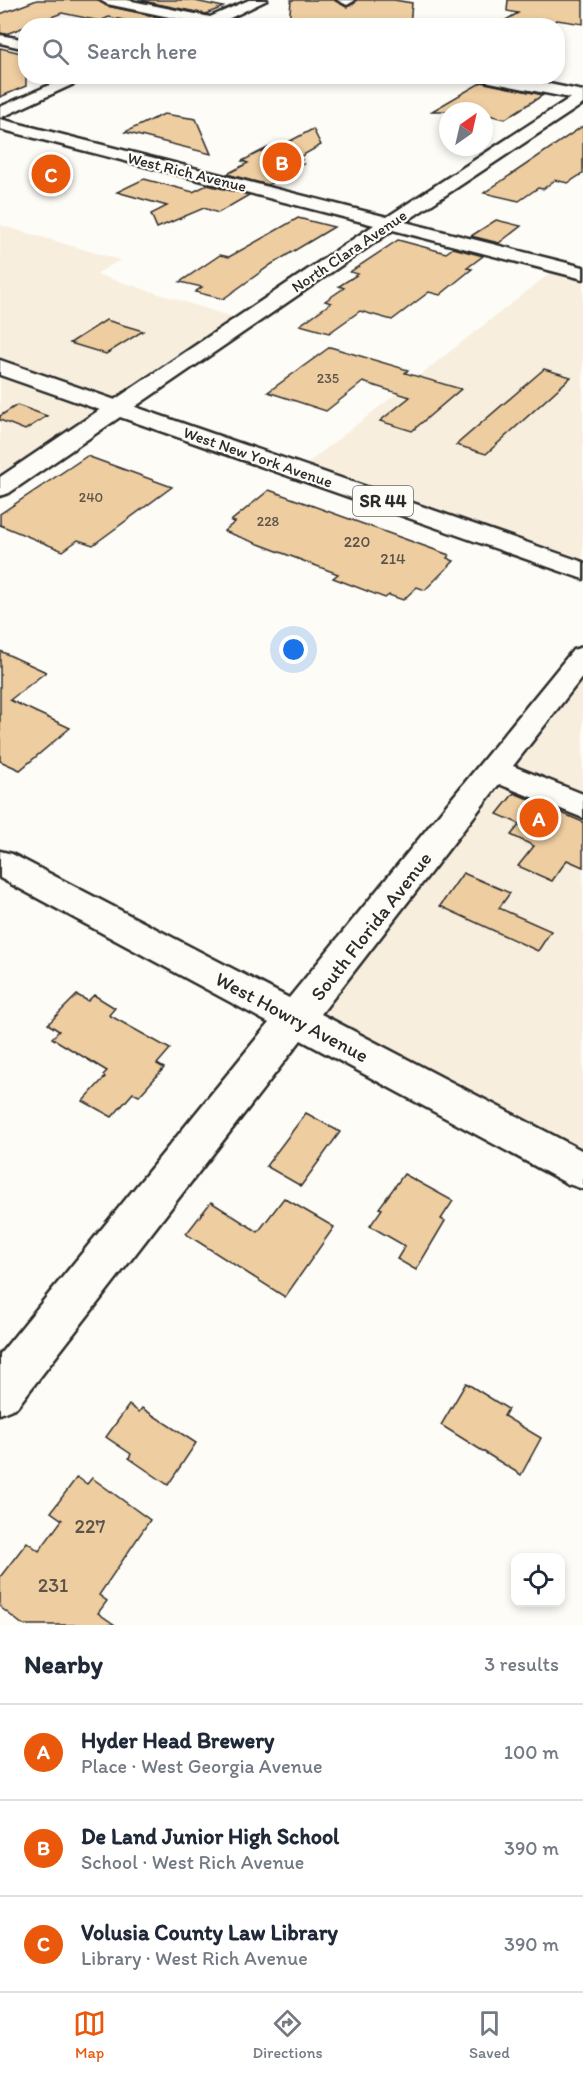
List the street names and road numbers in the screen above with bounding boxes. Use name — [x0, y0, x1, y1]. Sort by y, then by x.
street label: West Rich Avenue — [125, 148, 249, 196]
street label: North Clara Avenue — [288, 205, 410, 297]
street label: West New York Avenue — [181, 423, 335, 492]
road number: SR 44 — [353, 486, 413, 516]
street label: South Florida Avenue — [305, 847, 437, 1005]
street label: West Howry Avenue — [211, 967, 373, 1067]

